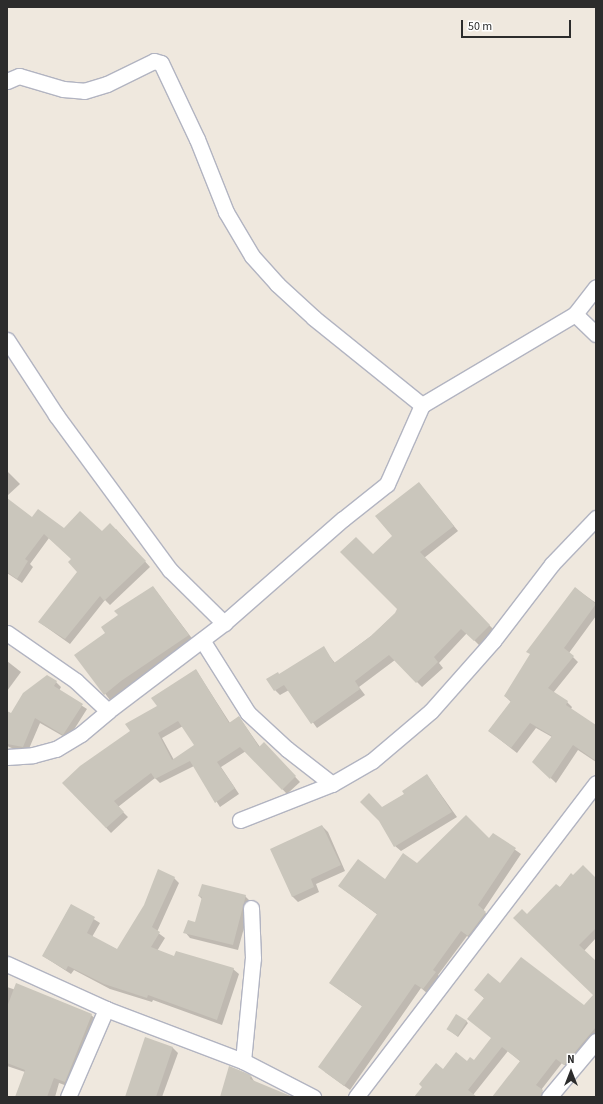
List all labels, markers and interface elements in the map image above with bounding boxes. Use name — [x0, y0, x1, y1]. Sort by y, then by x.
scale bar — [463, 12, 573, 38]
text: 50 m — [468, 18, 492, 35]
north arrow — [551, 1052, 591, 1092]
text: N — [567, 1052, 575, 1067]

